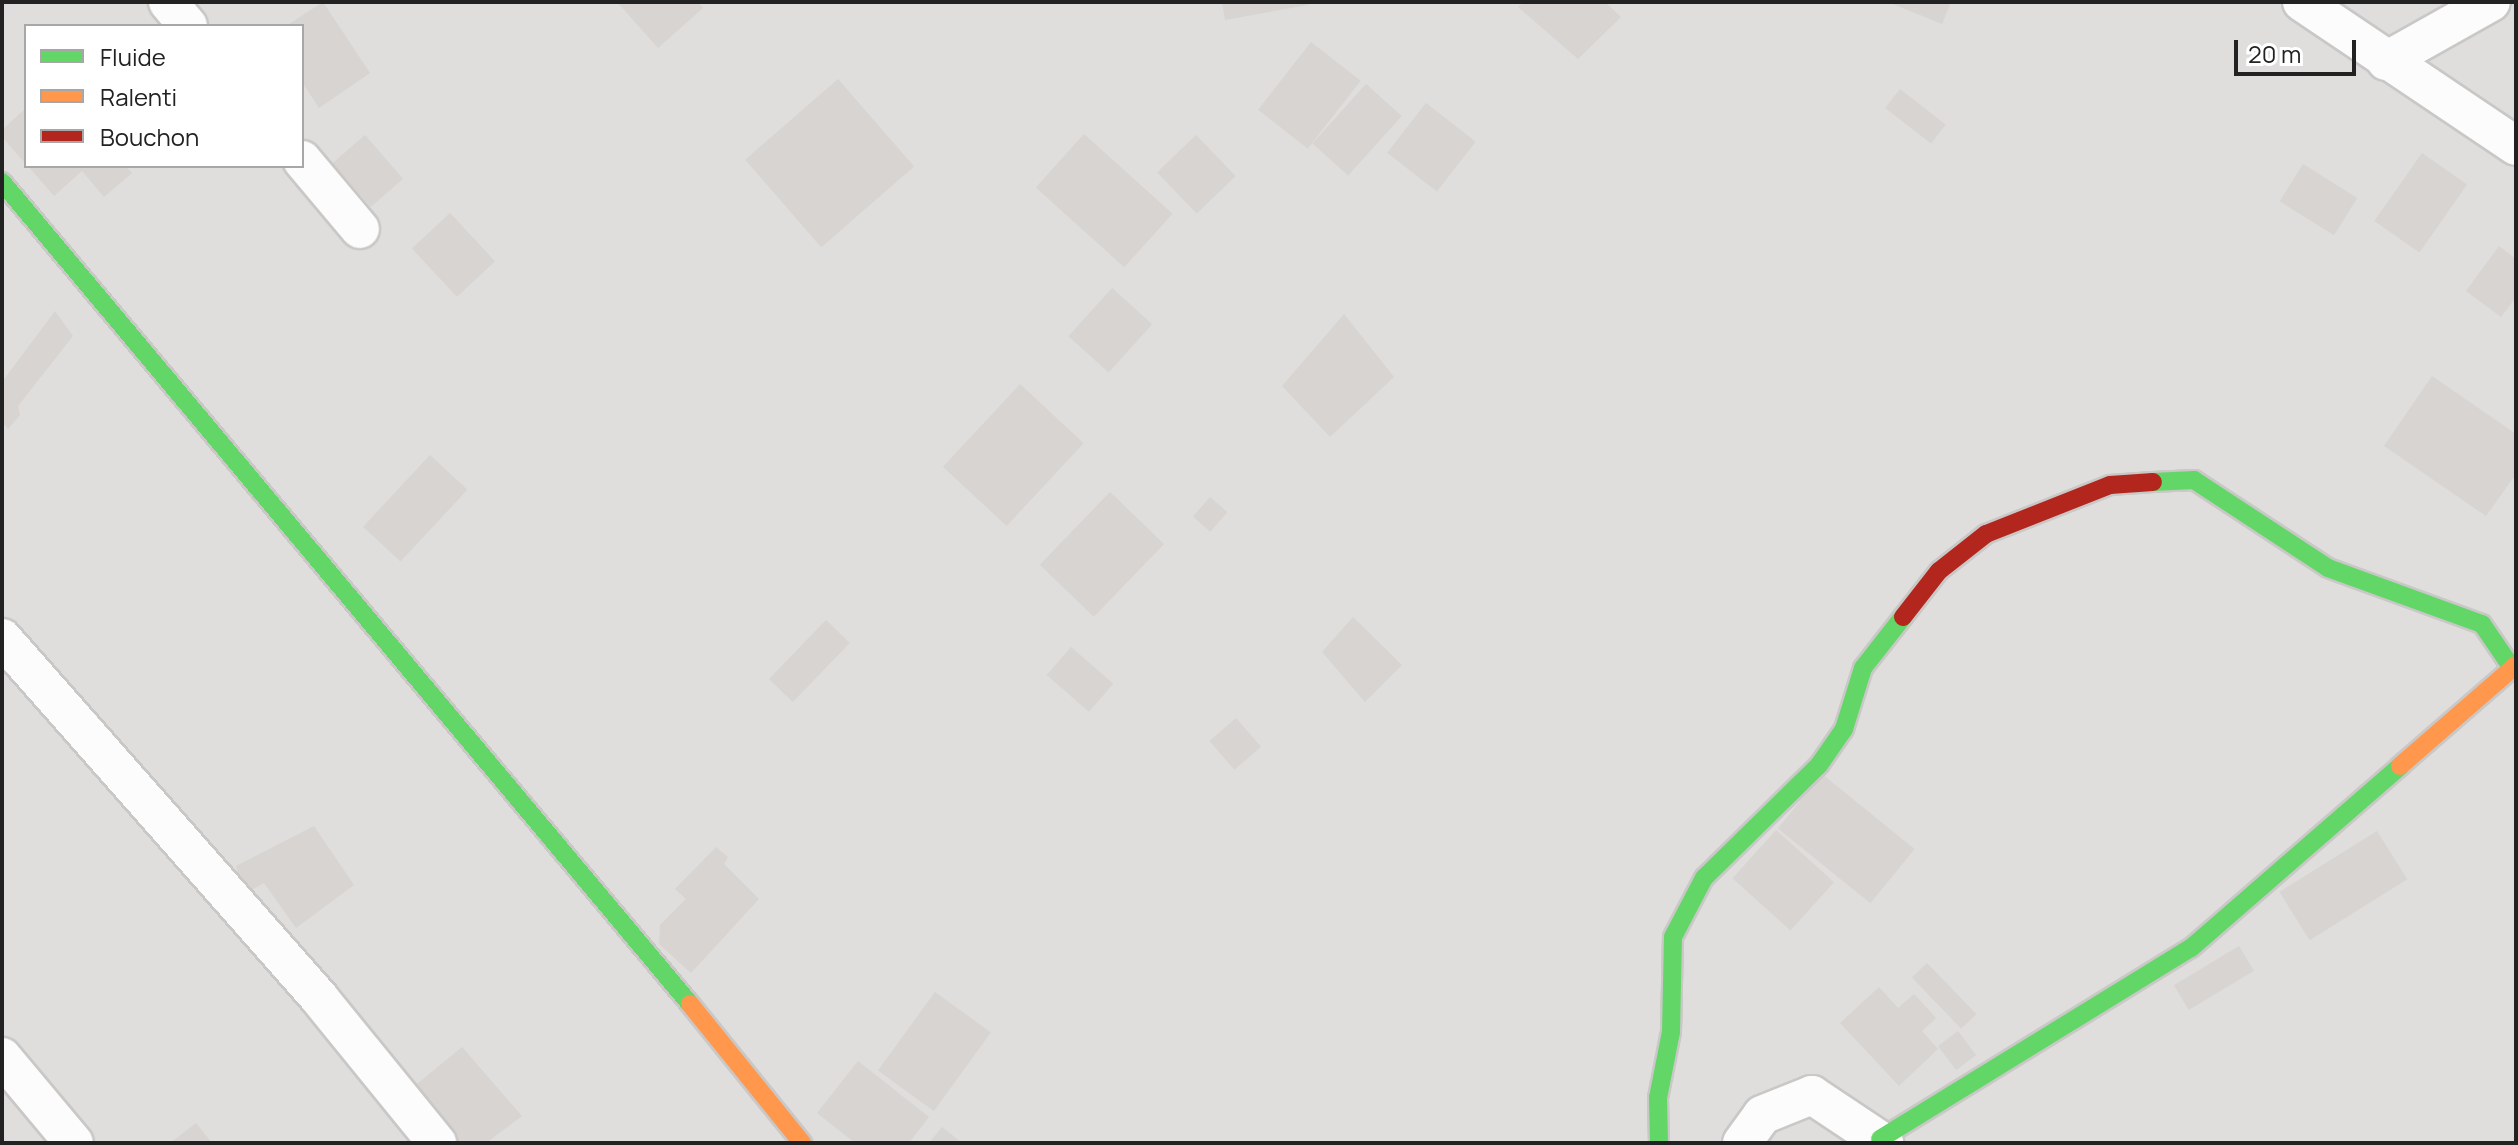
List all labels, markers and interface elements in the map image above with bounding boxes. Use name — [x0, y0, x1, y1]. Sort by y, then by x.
legend — [24, 24, 304, 168]
scale bar — [2238, 24, 2360, 74]
text: 20 m — [2248, 37, 2301, 70]
text: Fluide — [100, 40, 166, 73]
text: Ralenti — [100, 80, 177, 113]
text: Bouchon — [100, 120, 199, 153]

